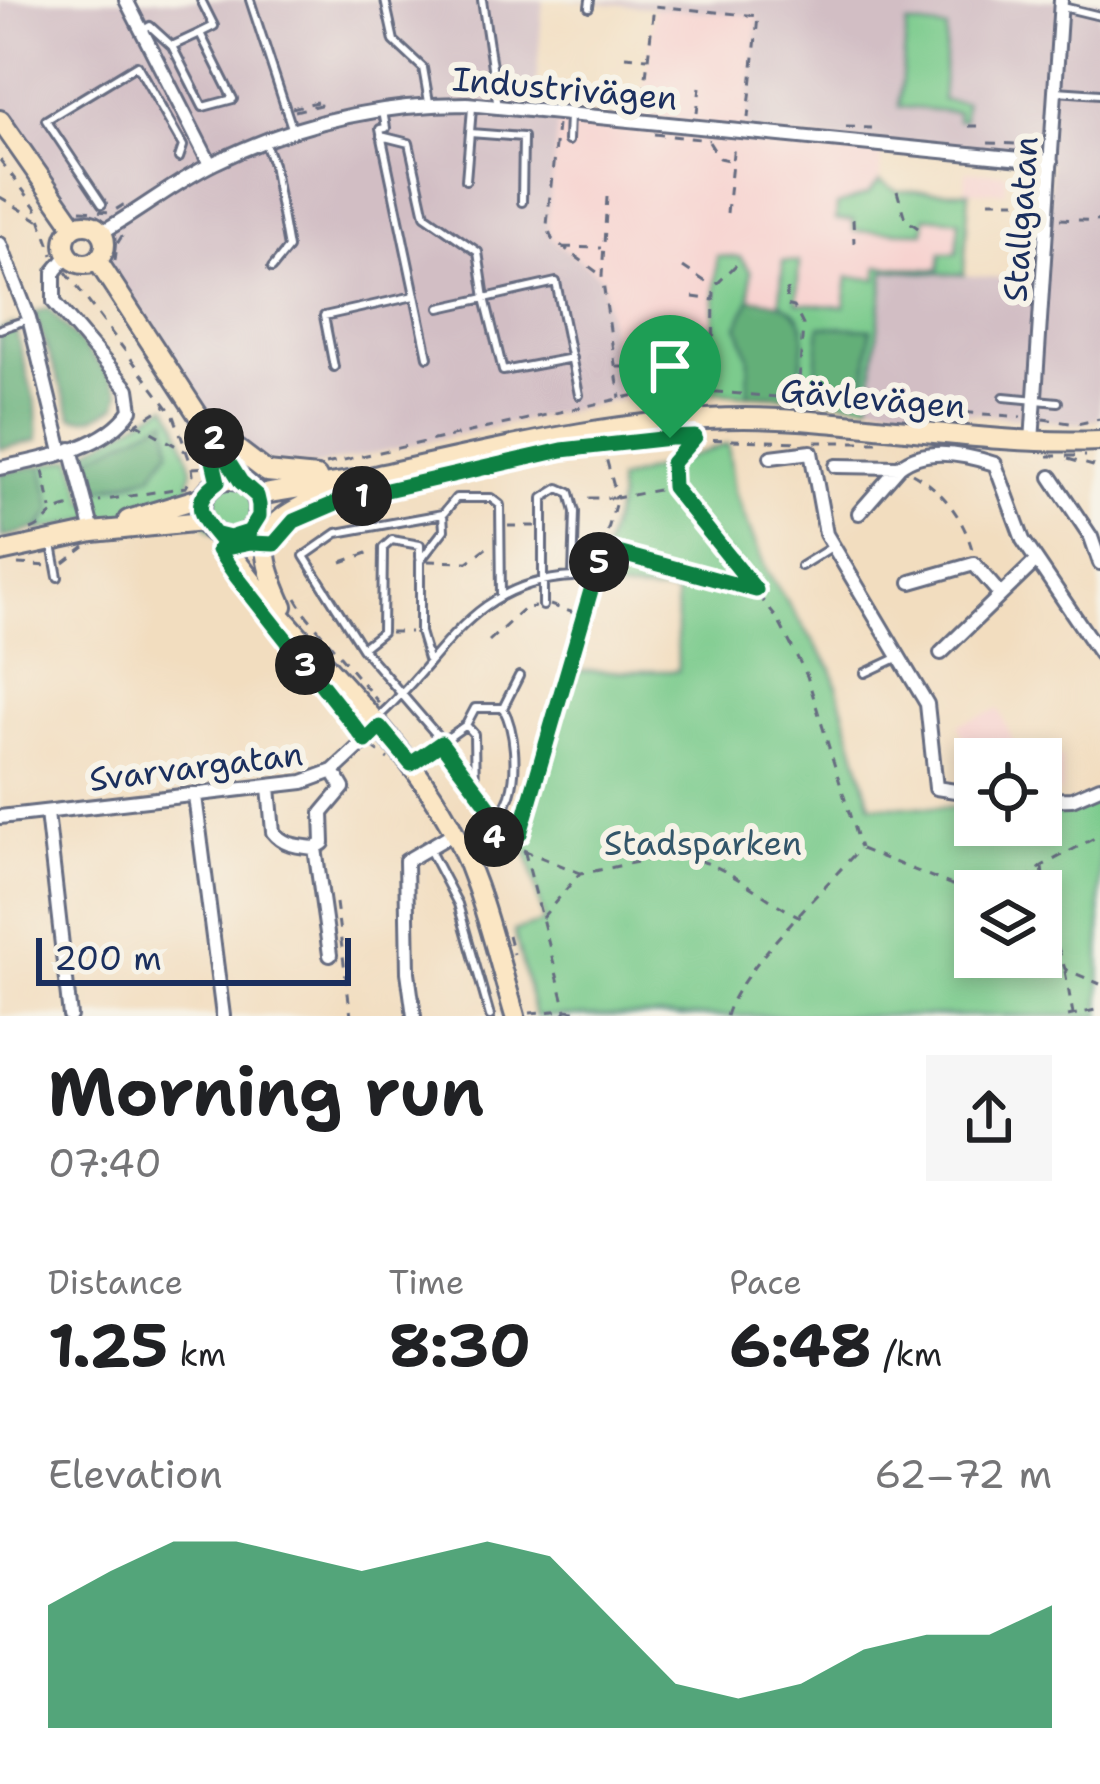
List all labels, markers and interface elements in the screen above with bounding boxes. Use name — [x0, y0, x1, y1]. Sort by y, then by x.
street label: Industrivägen — [451, 56, 679, 121]
street label: Stallgatan — [992, 135, 1049, 303]
pin — [619, 315, 721, 438]
icon: arrive — [637, 333, 703, 399]
street label: Gävlevägen — [779, 368, 967, 429]
pin: 2 — [184, 408, 244, 468]
text: 2 — [202, 415, 226, 460]
pin: 1 — [332, 466, 392, 526]
text: 1 — [354, 473, 370, 518]
pin: 5 — [569, 532, 629, 592]
text: 5 — [589, 539, 609, 584]
pin: 3 — [275, 635, 335, 695]
text: 3 — [293, 642, 317, 687]
street label: Svarvargatan — [87, 731, 305, 802]
map controls — [954, 738, 1062, 978]
button: locate — [954, 738, 1062, 846]
pin: 4 — [464, 807, 524, 867]
text: 4 — [482, 814, 506, 859]
park label: Stadsparken — [604, 821, 802, 866]
button: layers — [954, 870, 1062, 978]
scale bar — [36, 932, 351, 985]
text: 200 m — [54, 936, 162, 981]
text: Morning run — [48, 1048, 484, 1136]
button: share — [926, 1055, 1052, 1181]
text: 07:40 — [48, 1137, 162, 1189]
text: Distance — [48, 1260, 183, 1305]
text: Time — [389, 1260, 464, 1305]
text: Pace — [729, 1260, 802, 1305]
text: 1.25 — [48, 1305, 168, 1385]
text: 8:30 — [389, 1305, 531, 1385]
text: 6:48 — [729, 1305, 872, 1385]
text: km — [168, 1332, 226, 1377]
text: /km — [872, 1332, 942, 1377]
text: Elevation — [48, 1448, 223, 1500]
text: 62–72 m — [874, 1448, 1052, 1500]

